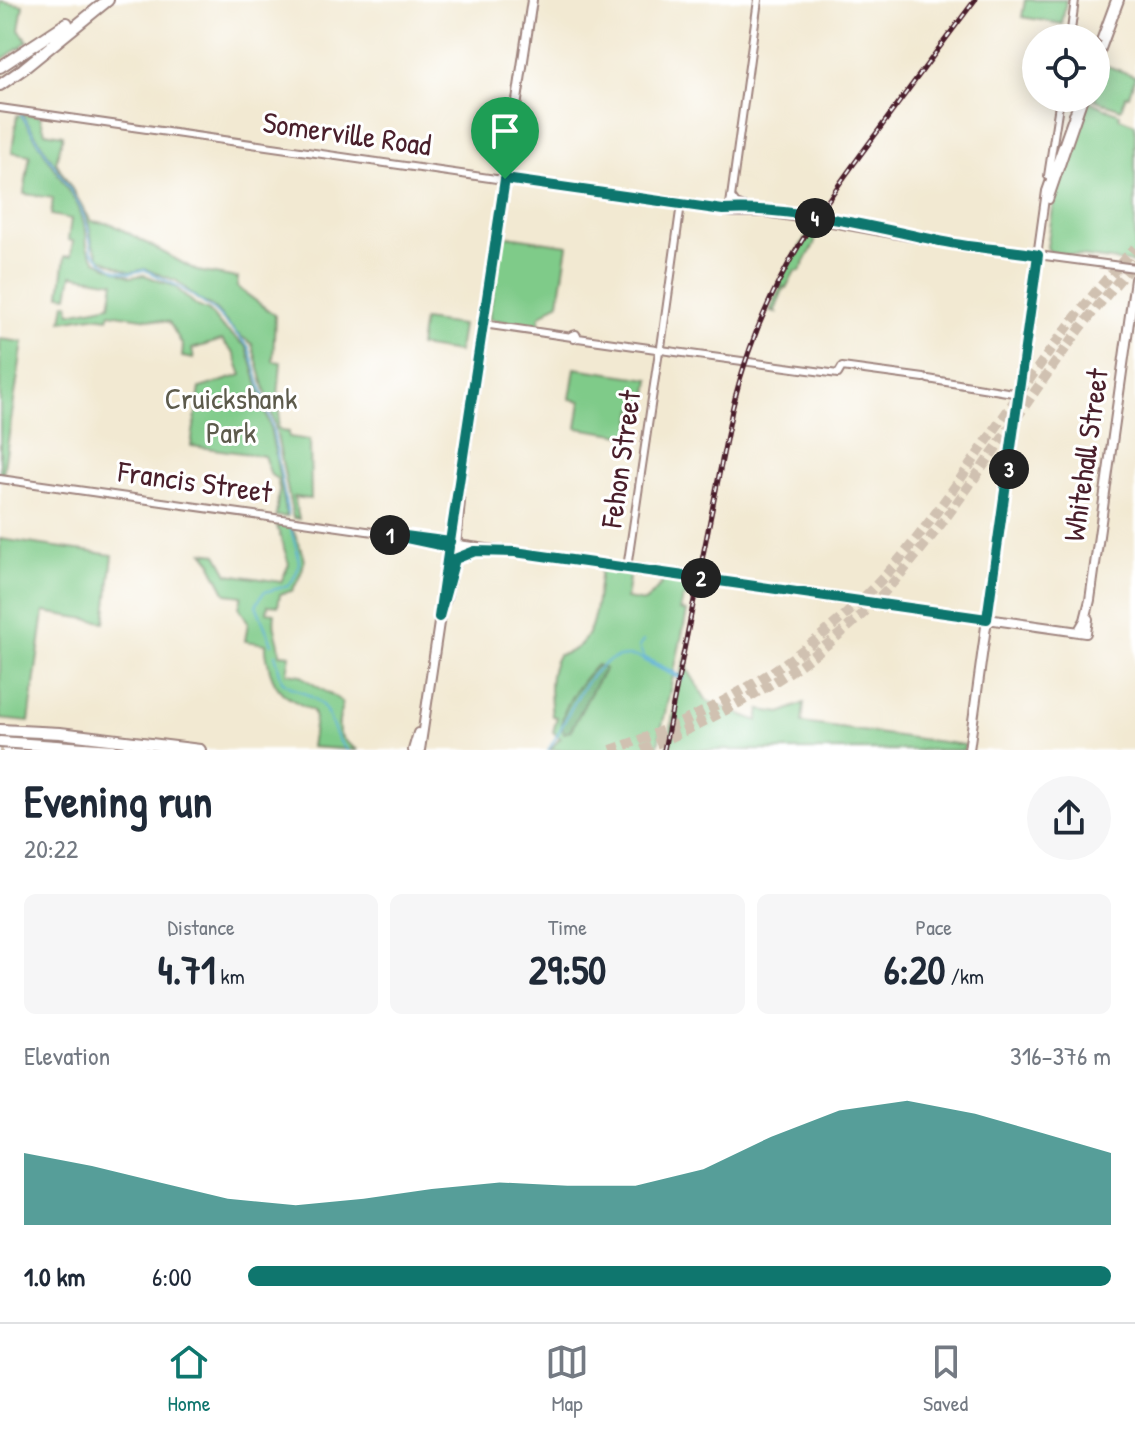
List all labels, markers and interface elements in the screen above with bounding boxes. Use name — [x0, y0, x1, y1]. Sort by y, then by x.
map controls — [1022, 24, 1110, 112]
button: locate — [1022, 24, 1110, 112]
pin — [471, 97, 539, 179]
street label: Somerville Road — [260, 101, 434, 165]
icon: arrive — [483, 109, 527, 153]
pin: 4 — [795, 198, 835, 238]
text: 4 — [811, 203, 819, 233]
street label: Whitehall Street — [1053, 365, 1117, 544]
park label: Cruickshank Park — [165, 378, 297, 452]
street label: Fehon Street — [590, 387, 650, 531]
pin: 3 — [989, 449, 1029, 489]
street label: Francis Street — [115, 450, 275, 512]
text: 3 — [1004, 454, 1014, 484]
pin: 1 — [370, 515, 410, 555]
text: 1 — [386, 520, 394, 550]
pin: 2 — [681, 558, 721, 598]
text: 2 — [696, 563, 706, 593]
text: Evening run — [24, 771, 212, 831]
button: share — [1027, 776, 1111, 860]
text: 20:22 — [24, 831, 78, 866]
text: Distance — [168, 912, 235, 942]
text: Time — [548, 912, 587, 942]
text: Pace — [916, 912, 952, 942]
text: 4.71 — [158, 942, 216, 996]
text: 29:50 — [529, 942, 606, 996]
text: 6:20 — [884, 942, 946, 996]
text: km — [216, 961, 245, 991]
text: /km — [946, 961, 984, 991]
text: Elevation — [24, 1038, 110, 1073]
text: 316–376 m — [1010, 1038, 1111, 1073]
text: 1.0 km — [24, 1259, 85, 1294]
text: 6:00 — [152, 1259, 192, 1294]
tab: Home — [167, 1340, 211, 1418]
tab: Map — [545, 1340, 589, 1418]
tab: Saved — [923, 1340, 968, 1418]

